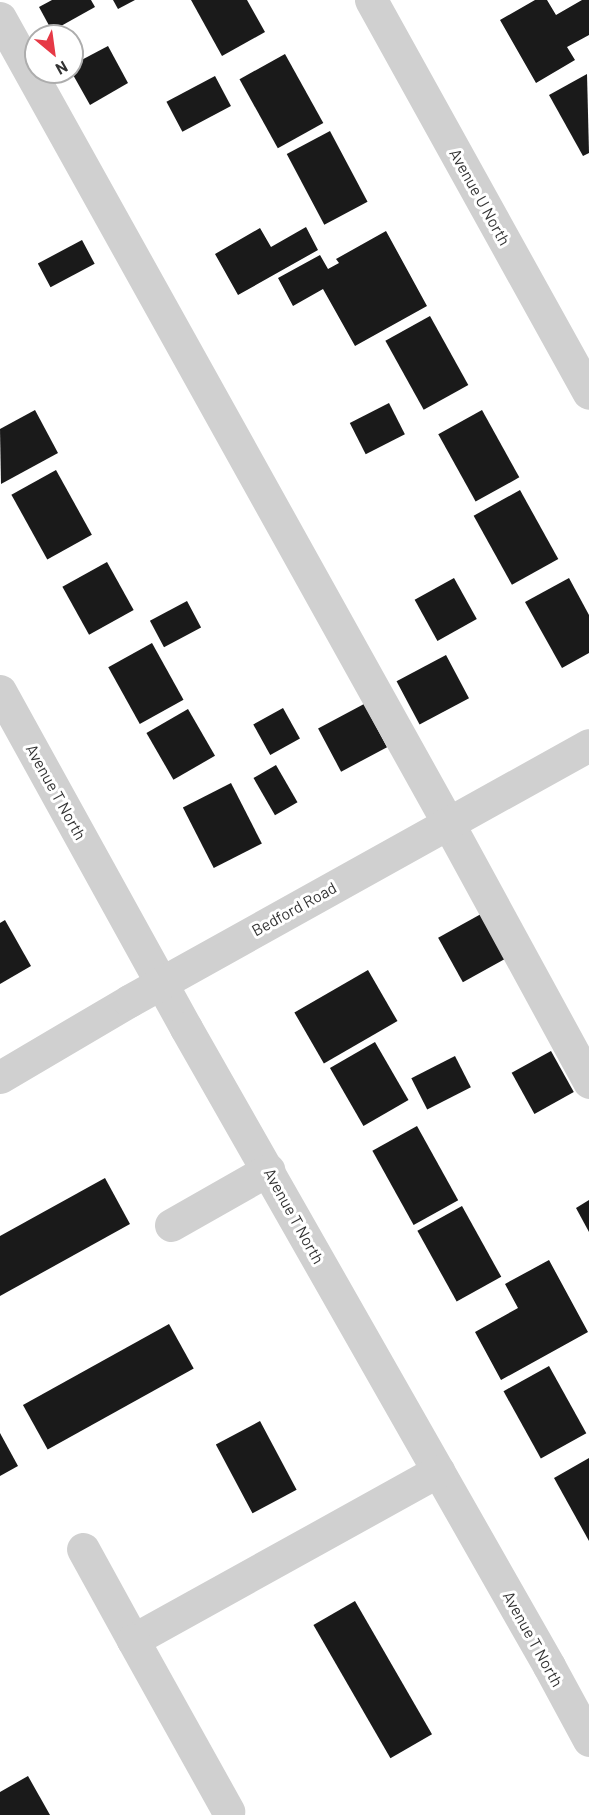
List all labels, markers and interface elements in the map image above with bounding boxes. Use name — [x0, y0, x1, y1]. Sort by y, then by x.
north arrow — [24, 24, 84, 84]
text: N — [53, 58, 71, 79]
street label: Avenue U North — [446, 145, 514, 249]
street label: Avenue T North — [22, 741, 90, 843]
street label: Bedford Road — [248, 878, 340, 940]
street label: Avenue T North — [260, 1165, 328, 1267]
street label: Avenue T North — [499, 1588, 567, 1690]

